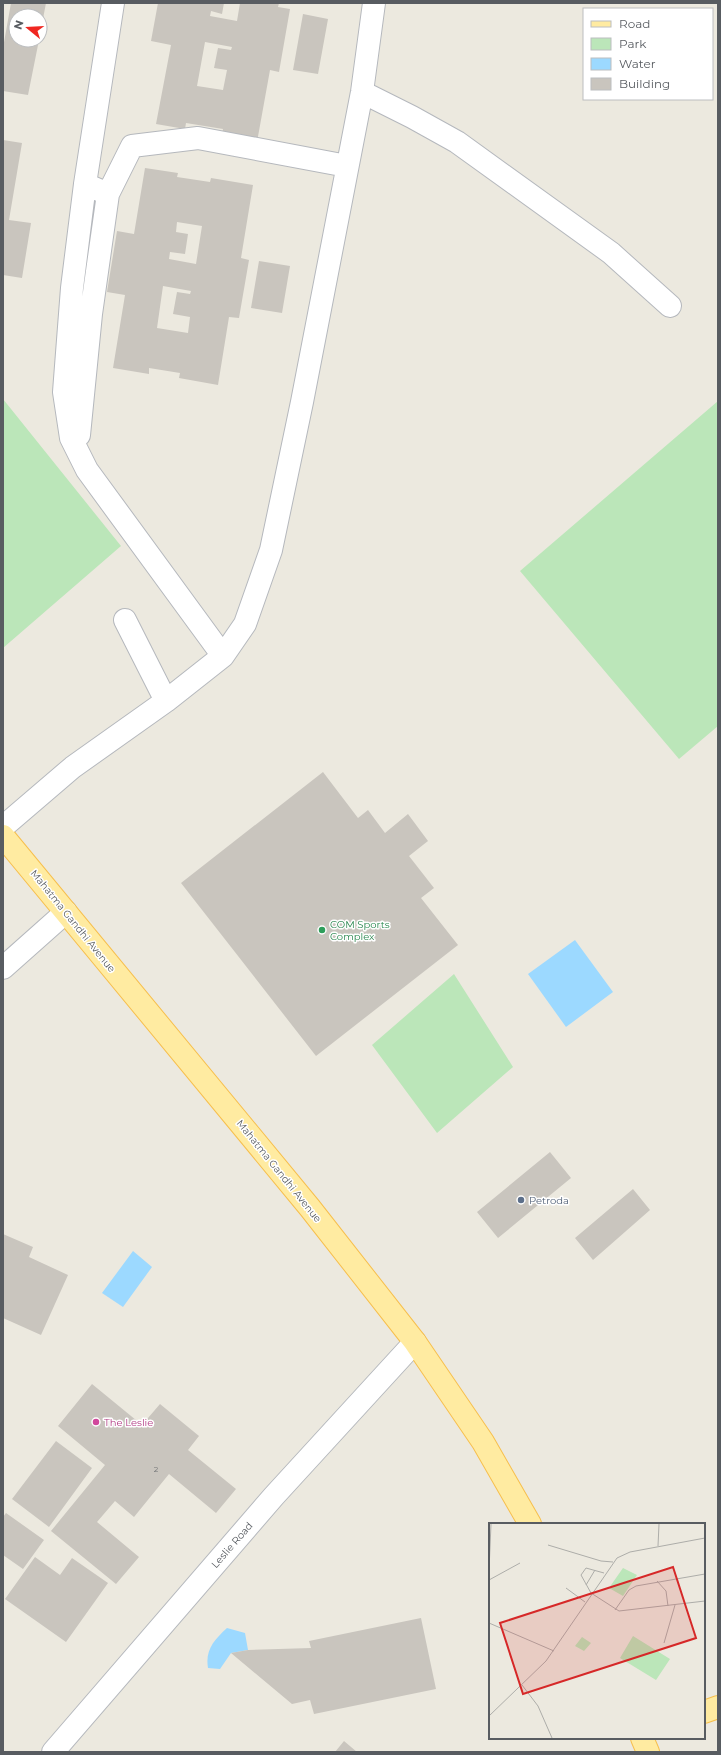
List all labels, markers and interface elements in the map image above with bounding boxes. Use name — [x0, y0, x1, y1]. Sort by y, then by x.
north arrow — [8, 8, 48, 48]
legend — [583, 8, 713, 100]
text: Road — [619, 16, 650, 31]
text: N — [10, 19, 27, 31]
text: Park — [619, 36, 647, 51]
text: Water — [619, 56, 656, 71]
text: Building — [619, 76, 670, 91]
street label: Mahatma Gandhi Avenue — [28, 867, 118, 975]
place label: COM Sports Complex — [330, 918, 390, 943]
marker: COM Sports Complex — [317, 925, 327, 935]
street label: Mahatma Gandhi Avenue — [234, 1117, 324, 1225]
place label: Petroda — [529, 1194, 569, 1207]
marker: Petroda — [516, 1195, 526, 1205]
place label: The Leslie — [104, 1416, 153, 1429]
marker: The Leslie — [91, 1417, 101, 1427]
house number: 2 — [154, 1464, 159, 1474]
street label: Leslie Road — [208, 1519, 256, 1571]
inset map — [489, 1523, 705, 1739]

